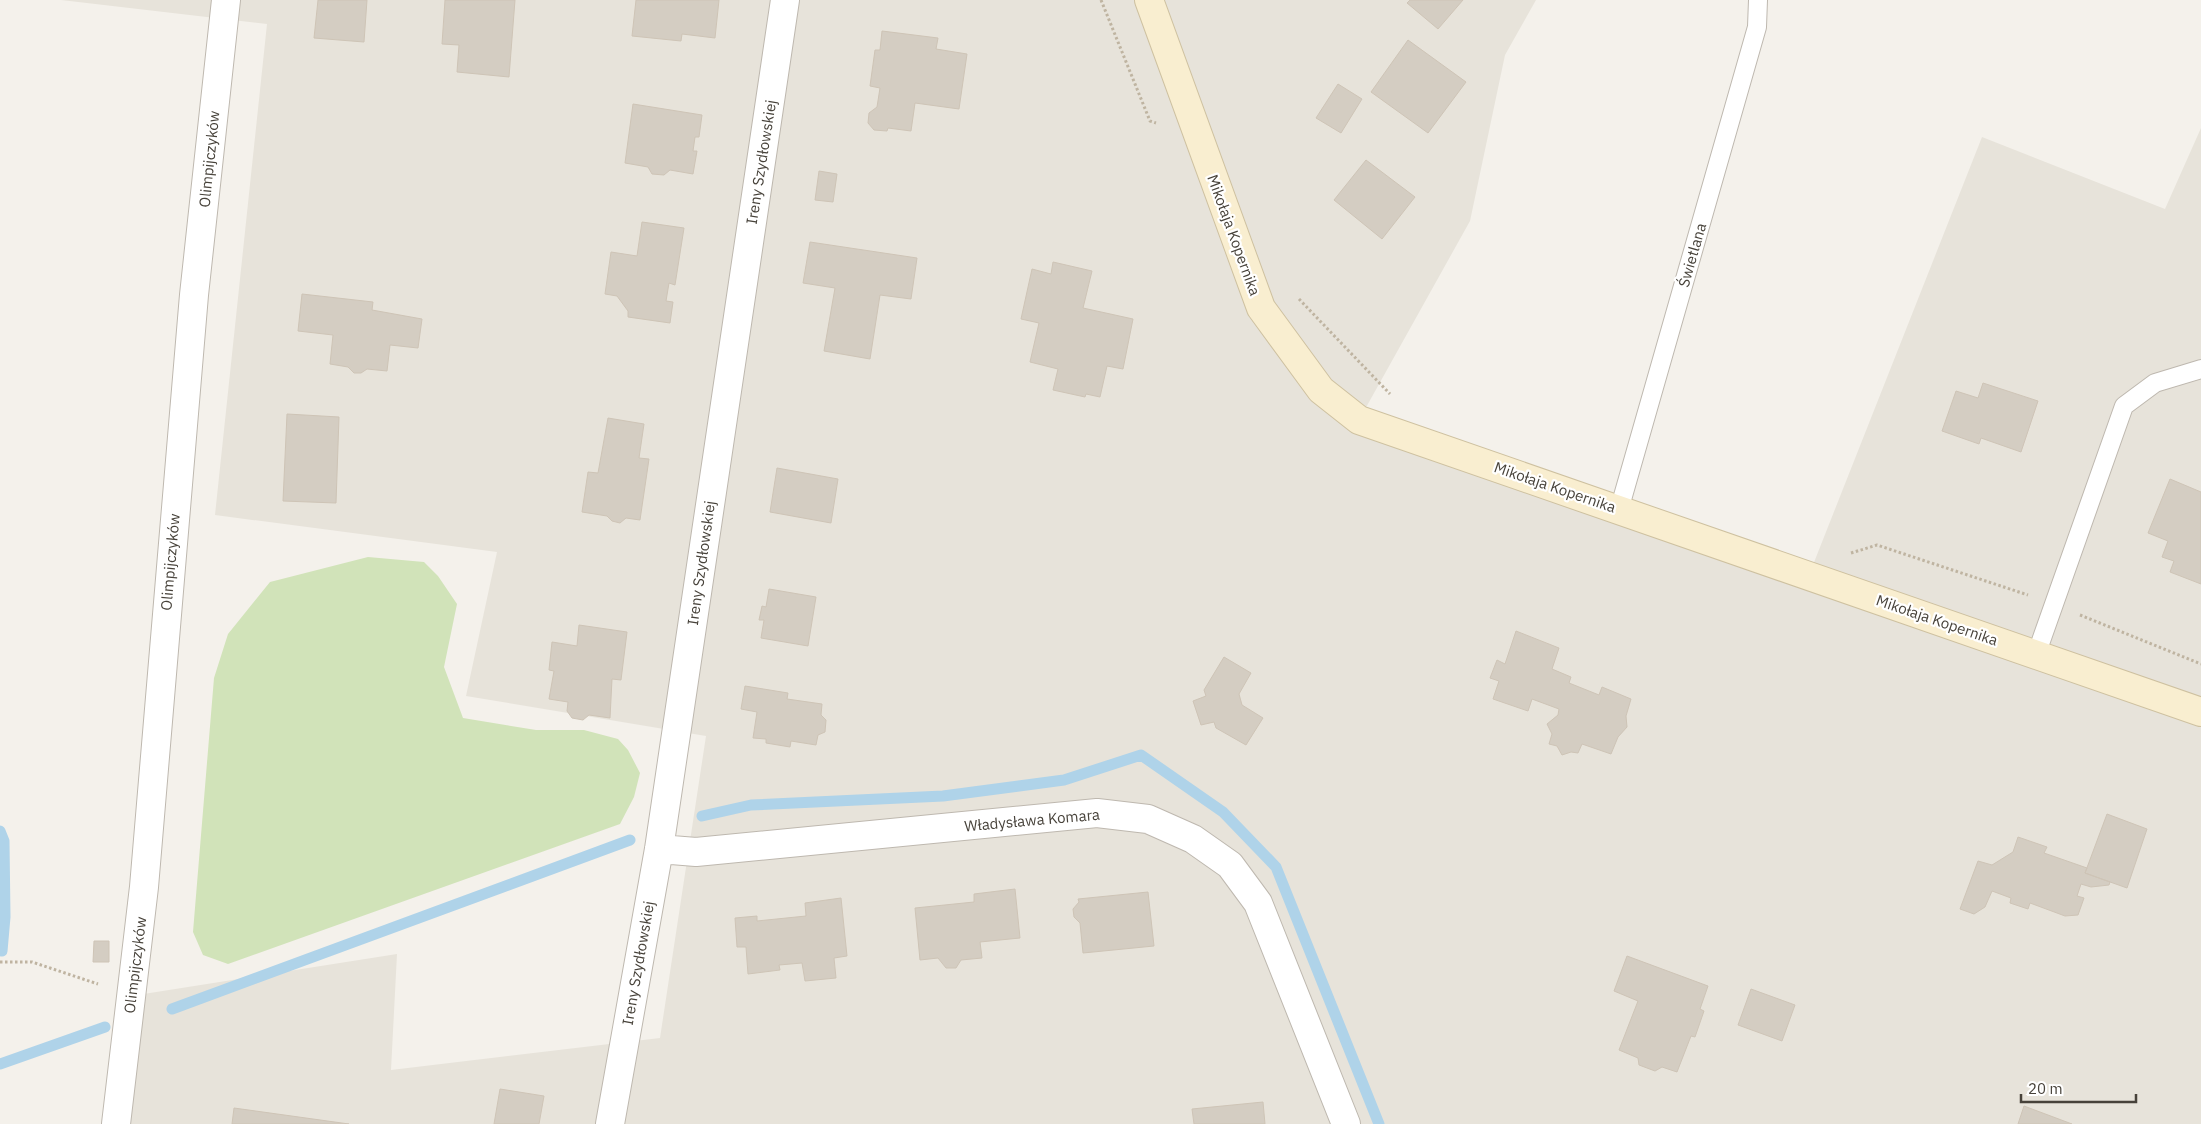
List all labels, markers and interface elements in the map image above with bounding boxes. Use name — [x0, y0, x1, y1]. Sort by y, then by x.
street label: Ireny Szydłowskiej — [742, 98, 780, 226]
street label: Olimpijczyków — [194, 109, 224, 208]
street label: Mikołaja Kopernika — [1203, 172, 1265, 298]
street label: Świetlana — [1674, 221, 1710, 289]
street label: Mikołaja Kopernika — [1492, 457, 1618, 517]
street label: Ireny Szydłowskiej — [683, 499, 719, 627]
street label: Olimpijczyków — [156, 512, 184, 611]
street label: Mikołaja Kopernika — [1874, 590, 2000, 650]
street label: Władysława Komara — [963, 805, 1101, 835]
street label: Ireny Szydłowskiej — [618, 899, 658, 1027]
street label: Olimpijczyków — [120, 915, 150, 1014]
scale bar — [2021, 1072, 2136, 1104]
text: 20 m — [2028, 1079, 2063, 1098]

